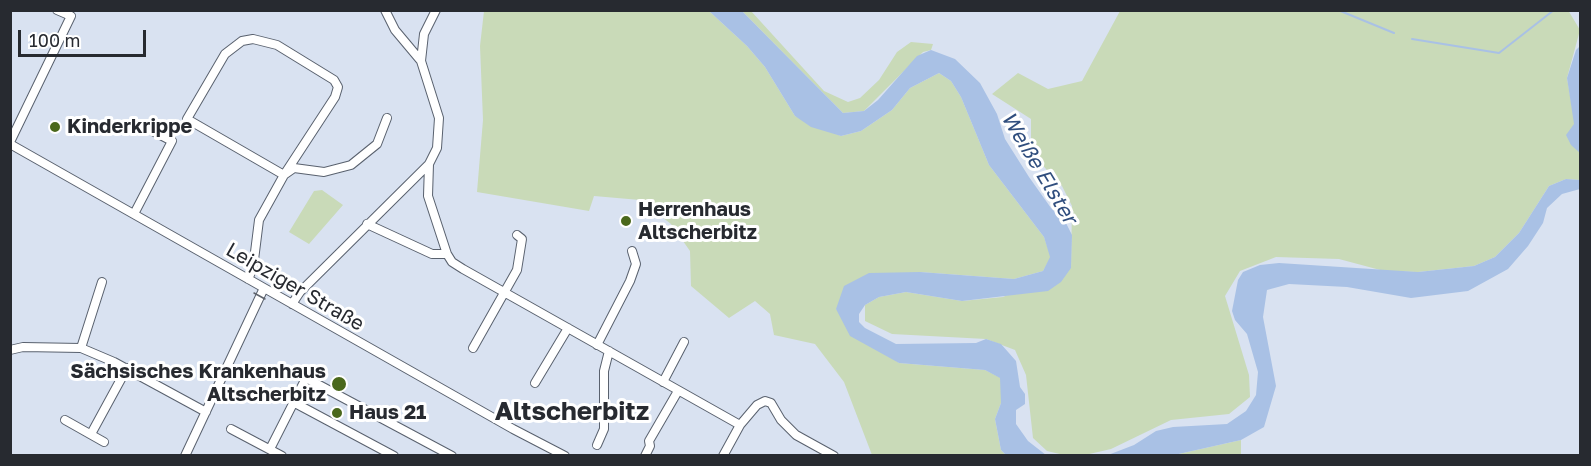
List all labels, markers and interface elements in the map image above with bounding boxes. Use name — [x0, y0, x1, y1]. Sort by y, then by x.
scale bar — [21, 18, 148, 56]
text: 100 m — [29, 29, 80, 51]
water label: Weiße Elster — [996, 107, 1082, 229]
place label: Kinderkrippe — [67, 115, 192, 139]
marker: Kinderkrippe — [48, 120, 62, 134]
place label: Herrenhaus Altscherbitz — [638, 198, 757, 245]
marker: Herrenhaus Altscherbitz — [619, 214, 633, 228]
street label: Leipziger Straße — [222, 238, 368, 336]
place label: Sächsisches Krankenhaus Altscherbitz — [70, 360, 326, 407]
marker: Sächsisches Krankenhaus Altscherbitz — [330, 375, 348, 393]
district label: Altscherbitz — [495, 396, 649, 428]
place label: Haus 21 — [349, 401, 426, 425]
marker: Haus 21 — [330, 406, 344, 420]

